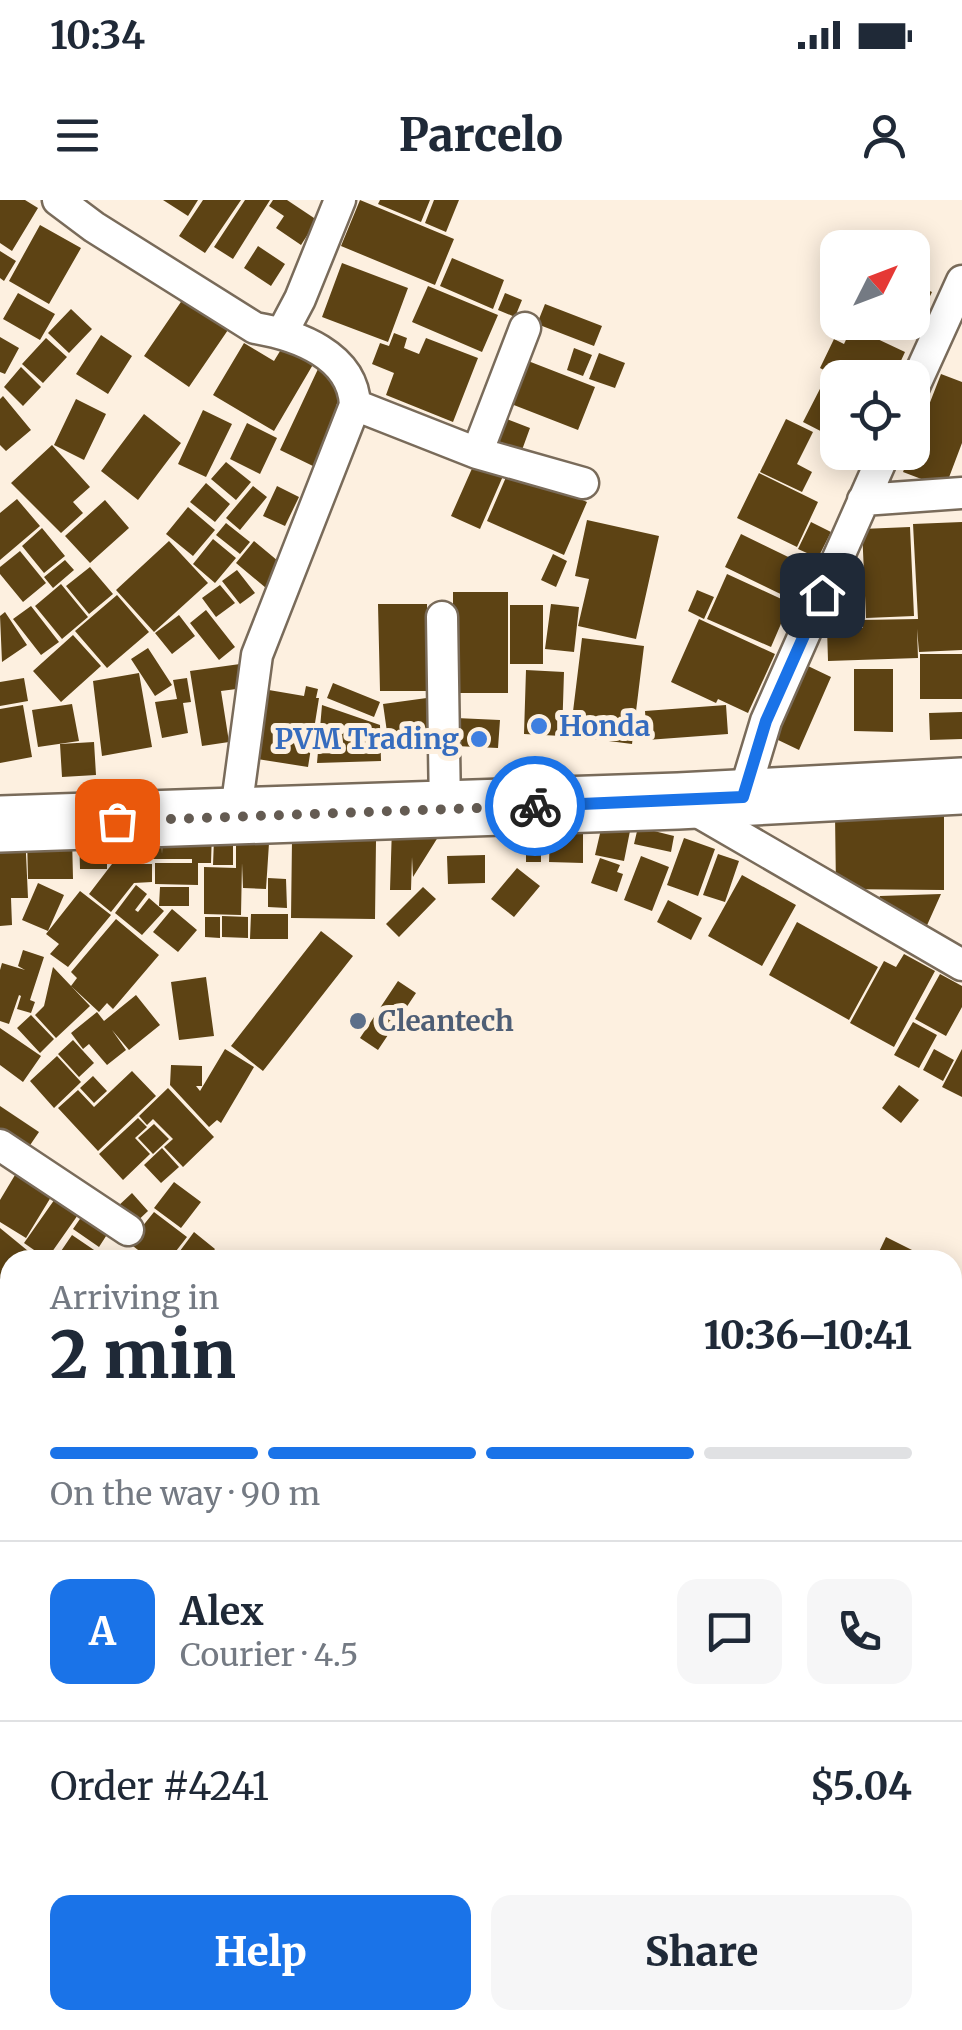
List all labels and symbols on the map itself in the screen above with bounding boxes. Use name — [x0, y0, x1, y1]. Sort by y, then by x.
north arrow — [820, 230, 930, 340]
pin — [780, 553, 865, 638]
place label: Honda — [559, 708, 651, 744]
marker: Honda — [528, 715, 550, 737]
place label: PVM Trading — [274, 721, 459, 757]
marker: PVM Trading — [468, 728, 490, 750]
courier — [485, 756, 585, 856]
pin — [75, 779, 160, 864]
place label: Cleantech — [378, 1003, 514, 1039]
marker: Cleantech — [347, 1010, 369, 1032]

